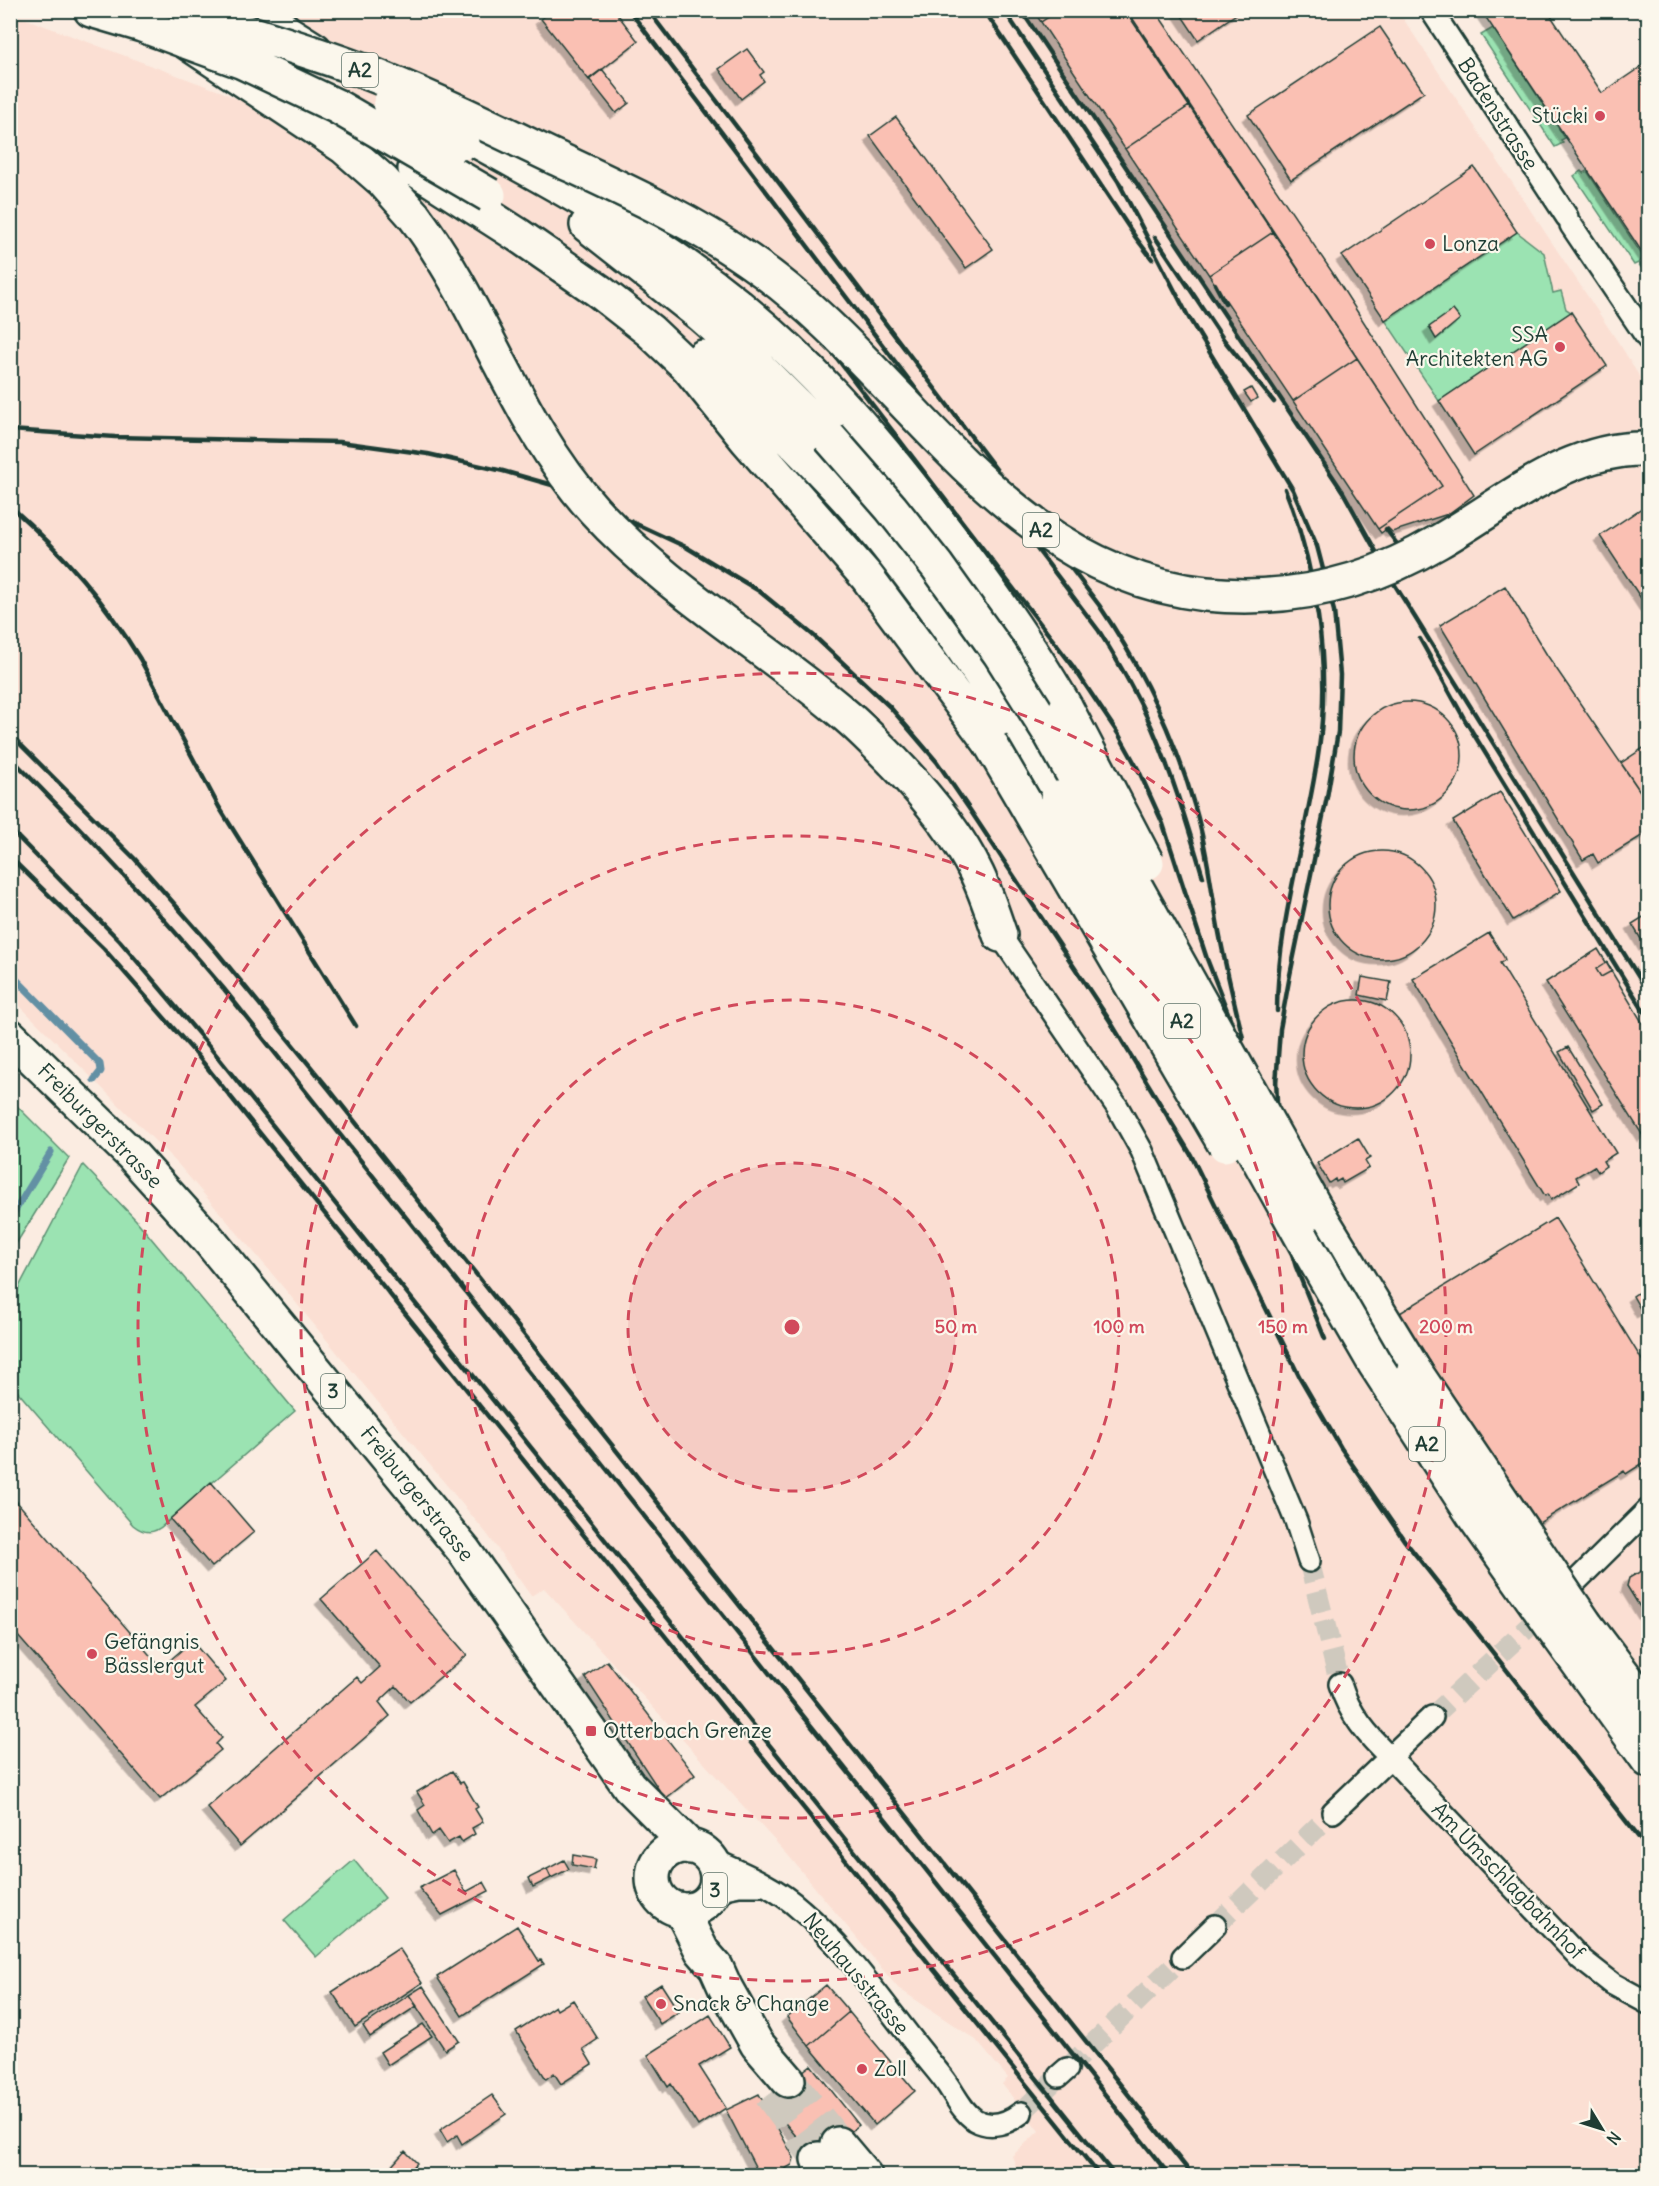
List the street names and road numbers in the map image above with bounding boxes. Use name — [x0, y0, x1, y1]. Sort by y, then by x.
street label: Badenstrasse — [1452, 52, 1545, 175]
road number: A2 — [342, 53, 378, 87]
road number: A2 — [1023, 513, 1059, 547]
road number: A2 — [1164, 1004, 1200, 1038]
street label: Freiburgerstrasse — [32, 1057, 169, 1194]
road number: 3 — [321, 1374, 345, 1408]
street label: Freiburgerstrasse — [355, 1421, 480, 1567]
road number: A2 — [1409, 1427, 1445, 1461]
street label: Am Umschlagbahnhof — [1426, 1796, 1591, 1966]
road number: 3 — [703, 1873, 727, 1907]
street label: Neuhausstrasse — [797, 1907, 915, 2040]

